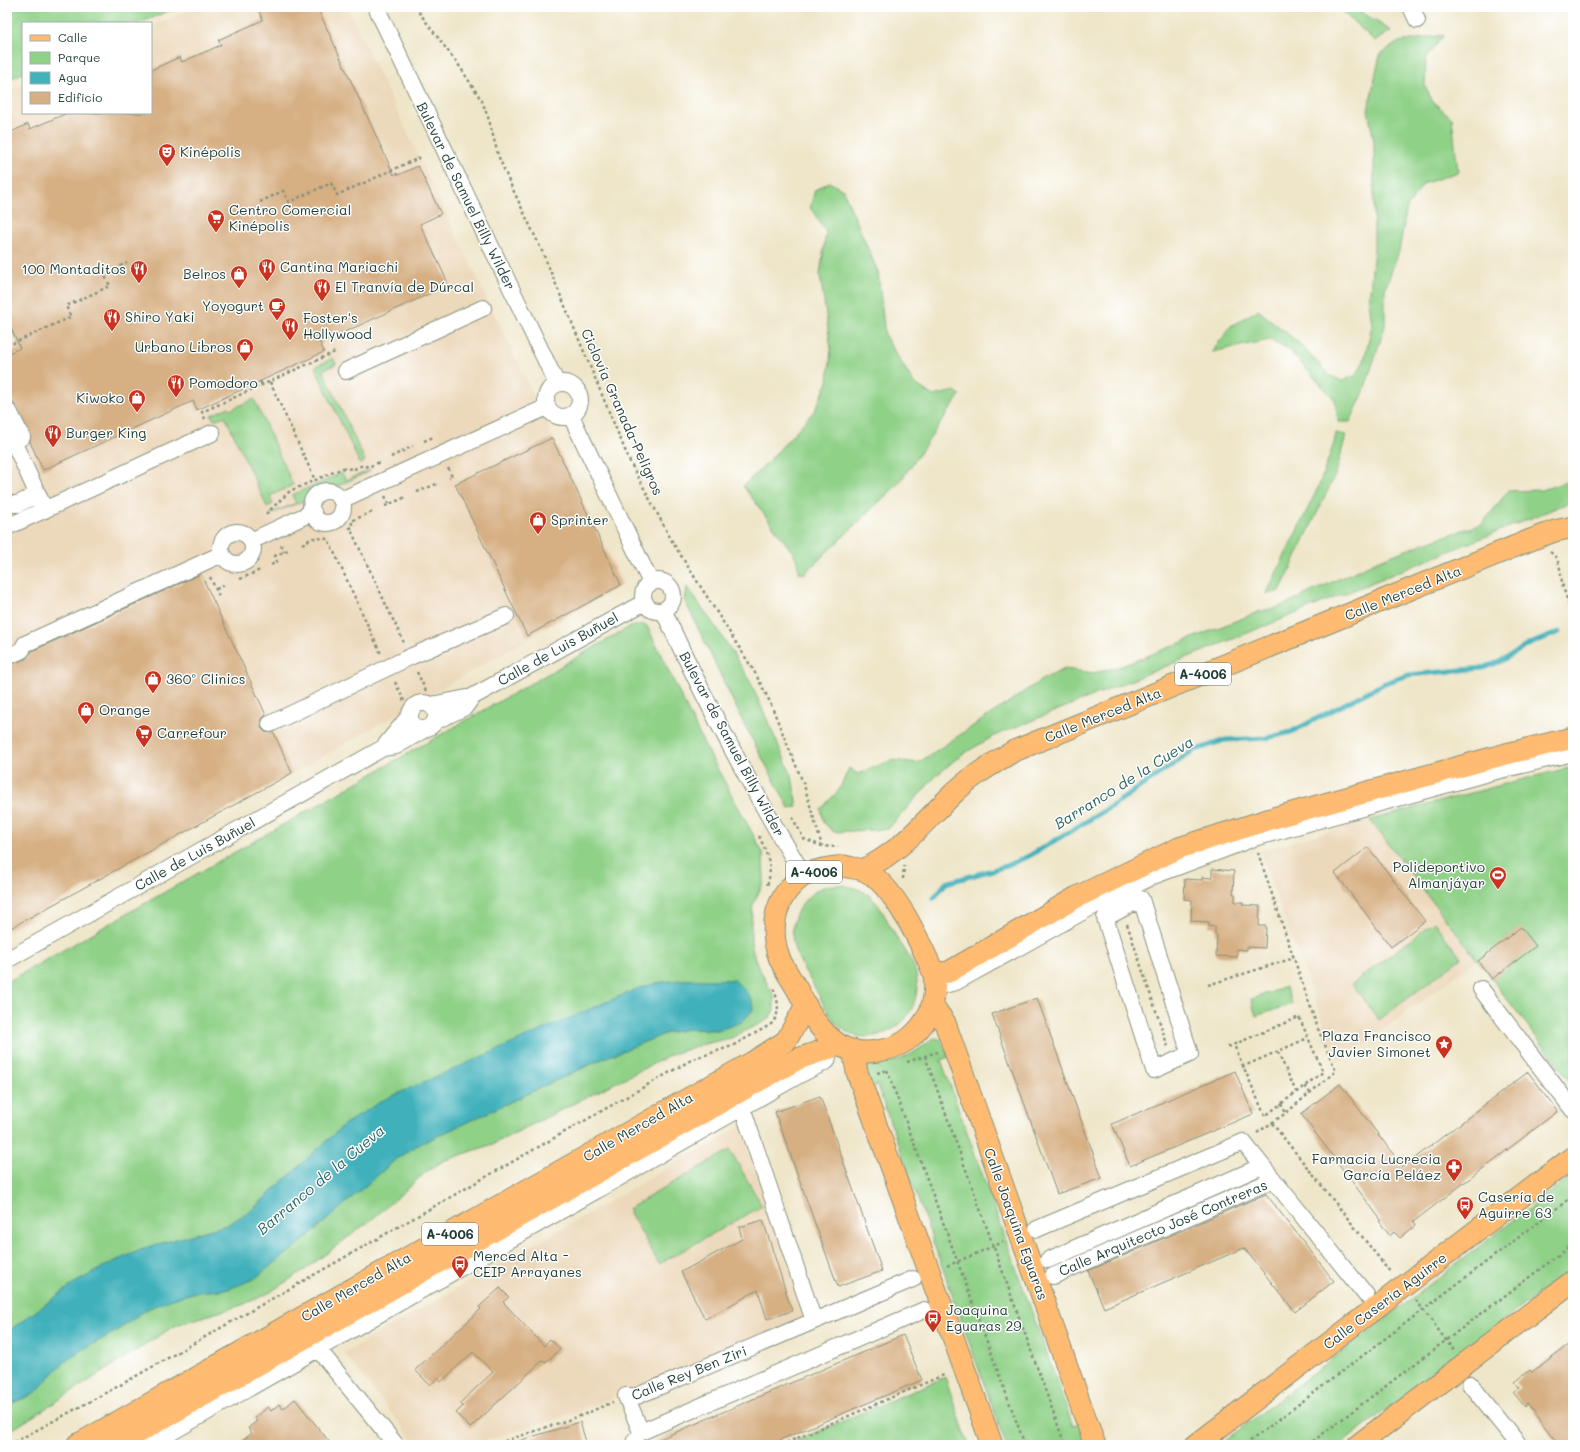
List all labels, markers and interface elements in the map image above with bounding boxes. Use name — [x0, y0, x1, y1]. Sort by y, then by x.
legend — [22, 22, 152, 114]
text: Calle — [58, 29, 88, 45]
text: Parque — [58, 49, 101, 65]
text: Agua — [58, 69, 87, 85]
text: Edificio — [58, 89, 102, 105]
street label: Bulevar de Samuel Billy Wilder — [413, 99, 520, 293]
theatre icon: Kinépolis — [157, 142, 177, 167]
place label: Kinépolis — [180, 142, 241, 161]
place label: Centro Comercial Kinépolis — [229, 200, 351, 235]
supermarket icon: Centro Comercial Kinépolis — [206, 208, 226, 233]
restaurant icon: Cantina Mariachi — [257, 257, 277, 282]
place label: Cantina Mariachi — [280, 257, 398, 276]
place label: 100 Montaditos — [21, 259, 126, 278]
restaurant icon: 100 Montaditos — [129, 259, 149, 284]
place label: Belros — [183, 264, 226, 283]
shop icon: Belros — [229, 264, 249, 289]
restaurant icon: El Tranvía de Dúrcal — [312, 277, 332, 302]
place label: El Tranvía de Dúrcal — [335, 277, 474, 296]
place label: Yoyogurt — [202, 296, 264, 315]
cafe icon: Yoyogurt — [267, 296, 287, 321]
restaurant icon: Shiro Yaki — [102, 307, 122, 332]
place label: Shiro Yaki — [125, 307, 194, 326]
place label: Foster's Hollywood — [303, 308, 372, 343]
restaurant icon: Foster's Hollywood — [280, 316, 300, 341]
street label: Ciclovía Granada-Peligros — [577, 325, 668, 498]
place label: Urbano Libros — [135, 337, 232, 356]
shop icon: Urbano Libros — [235, 337, 255, 362]
restaurant icon: Pomodoro — [166, 373, 186, 398]
place label: Pomodoro — [189, 373, 258, 392]
place label: Kiwoko — [76, 388, 124, 407]
shop icon: Kiwoko — [127, 388, 147, 413]
restaurant icon: Burger King — [43, 423, 63, 448]
place label: Burger King — [66, 423, 146, 442]
shop icon: Sprinter — [528, 510, 548, 535]
place label: Sprinter — [551, 510, 608, 529]
street label: Calle Merced Alta — [1342, 560, 1464, 625]
street label: Calle de Luis Buñuel — [494, 607, 622, 690]
street label: Bulevar de Samuel Billy Wilder — [676, 648, 789, 839]
road number: A-4006 — [1175, 663, 1231, 685]
shop icon: 360º Clinics — [143, 669, 163, 694]
place label: 360º Clinics — [166, 669, 246, 688]
street label: Calle Merced Alta — [1042, 682, 1164, 747]
shop icon: Orange — [76, 700, 96, 725]
place label: Orange — [99, 700, 150, 719]
supermarket icon: Carrefour — [134, 723, 154, 748]
place label: Carrefour — [157, 723, 227, 742]
water label: Barranco de la Cueva — [1050, 731, 1197, 833]
street label: Calle de Luis Buñuel — [131, 812, 259, 895]
place label: Polideportivo Almanjáyar — [1393, 857, 1485, 892]
road number: A-4006 — [786, 861, 842, 883]
sports icon: Polideportivo Almanjáyar — [1488, 865, 1508, 890]
place label: Plaza Francisco Javier Simonet — [1322, 1026, 1431, 1061]
place icon: Plaza Francisco Javier Simonet — [1434, 1034, 1454, 1059]
street label: Calle Merced Alta — [579, 1087, 696, 1166]
water label: Barranco de la Cueva — [252, 1120, 388, 1239]
street label: Calle Joaquina Eguaras — [980, 1145, 1053, 1303]
place label: Farmacia Lucrecia García Peláez — [1312, 1149, 1441, 1184]
pharmacy icon: Farmacia Lucrecia García Peláez — [1444, 1157, 1464, 1182]
street label: Calle Arquitecto José Contreras — [1056, 1175, 1270, 1280]
place label: Casería de Aguirre 63 — [1478, 1187, 1554, 1222]
bus stop icon: Casería de Aguirre 63 — [1455, 1195, 1475, 1220]
road number: A-4006 — [422, 1223, 478, 1245]
place label: Merced Alta - CEIP Arrayanes — [473, 1246, 582, 1281]
street label: Calle Merced Alta — [297, 1247, 414, 1326]
street label: Calle Casería Aguirre — [1319, 1248, 1450, 1353]
bus stop icon: Merced Alta - CEIP Arrayanes — [450, 1254, 470, 1279]
place label: Joaquina Eguaras 29 — [946, 1300, 1022, 1335]
bus stop icon: Joaquina Eguaras 29 — [923, 1308, 943, 1333]
street label: Calle Rey Ben Ziri — [628, 1341, 749, 1404]

